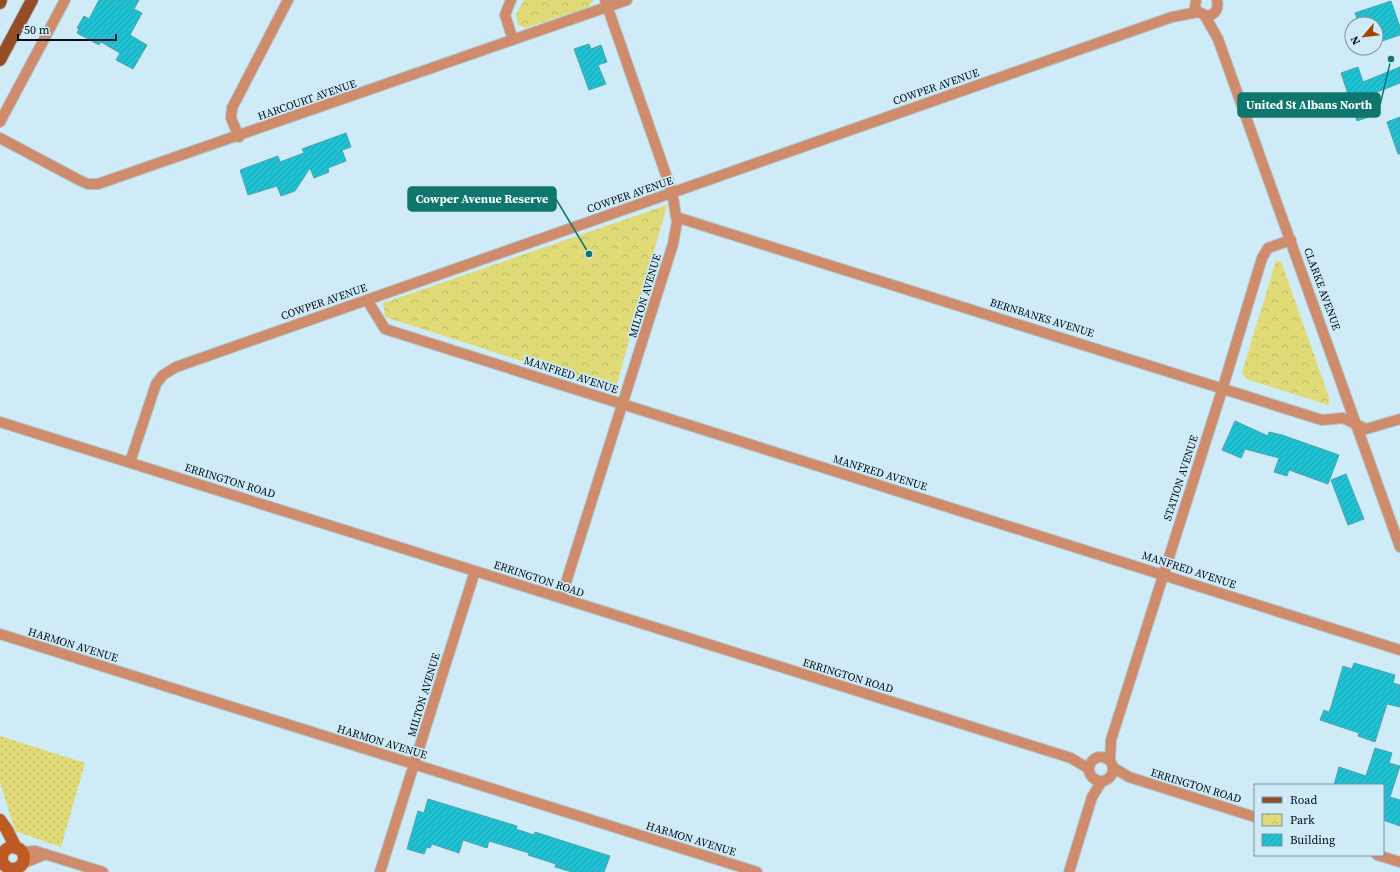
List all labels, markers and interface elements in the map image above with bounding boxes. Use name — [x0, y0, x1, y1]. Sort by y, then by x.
scale bar — [18, 16, 116, 42]
north arrow — [1344, 16, 1384, 56]
text: 50 m — [24, 22, 50, 38]
text: N — [1347, 33, 1364, 48]
street label: COWPER AVENUE — [891, 65, 981, 109]
street label: HARCOURT AVENUE — [256, 76, 359, 124]
callout: United St Albans North — [1238, 93, 1380, 117]
text: United St Albans North — [1246, 97, 1373, 113]
street label: COWPER AVENUE — [585, 173, 675, 217]
callout: Cowper Avenue Reserve — [408, 187, 556, 211]
text: Cowper Avenue Reserve — [416, 191, 548, 207]
street label: CLARKE AVENUE — [1300, 246, 1344, 333]
street label: MILTON AVENUE — [625, 252, 665, 340]
street label: COWPER AVENUE — [279, 280, 369, 324]
street label: BERNBANKS AVENUE — [988, 295, 1096, 341]
street label: MANFRED AVENUE — [522, 353, 620, 397]
street label: STATION AVENUE — [1160, 433, 1202, 523]
street label: MANFRED AVENUE — [831, 452, 929, 495]
street label: ERRINGTON ROAD — [183, 460, 277, 502]
street label: MANFRED AVENUE — [1140, 548, 1238, 592]
street label: ERRINGTON ROAD — [492, 557, 586, 601]
street label: HARMON AVENUE — [26, 624, 120, 666]
street label: MILTON AVENUE — [404, 651, 444, 739]
street label: ERRINGTON ROAD — [801, 655, 895, 697]
street label: HARMON AVENUE — [335, 721, 429, 763]
street label: ERRINGTON ROAD — [1149, 765, 1243, 807]
legend — [1254, 784, 1384, 856]
text: Road — [1290, 792, 1317, 808]
text: Park — [1290, 812, 1315, 828]
street label: HARMON AVENUE — [644, 818, 738, 860]
text: Building — [1290, 832, 1335, 848]

